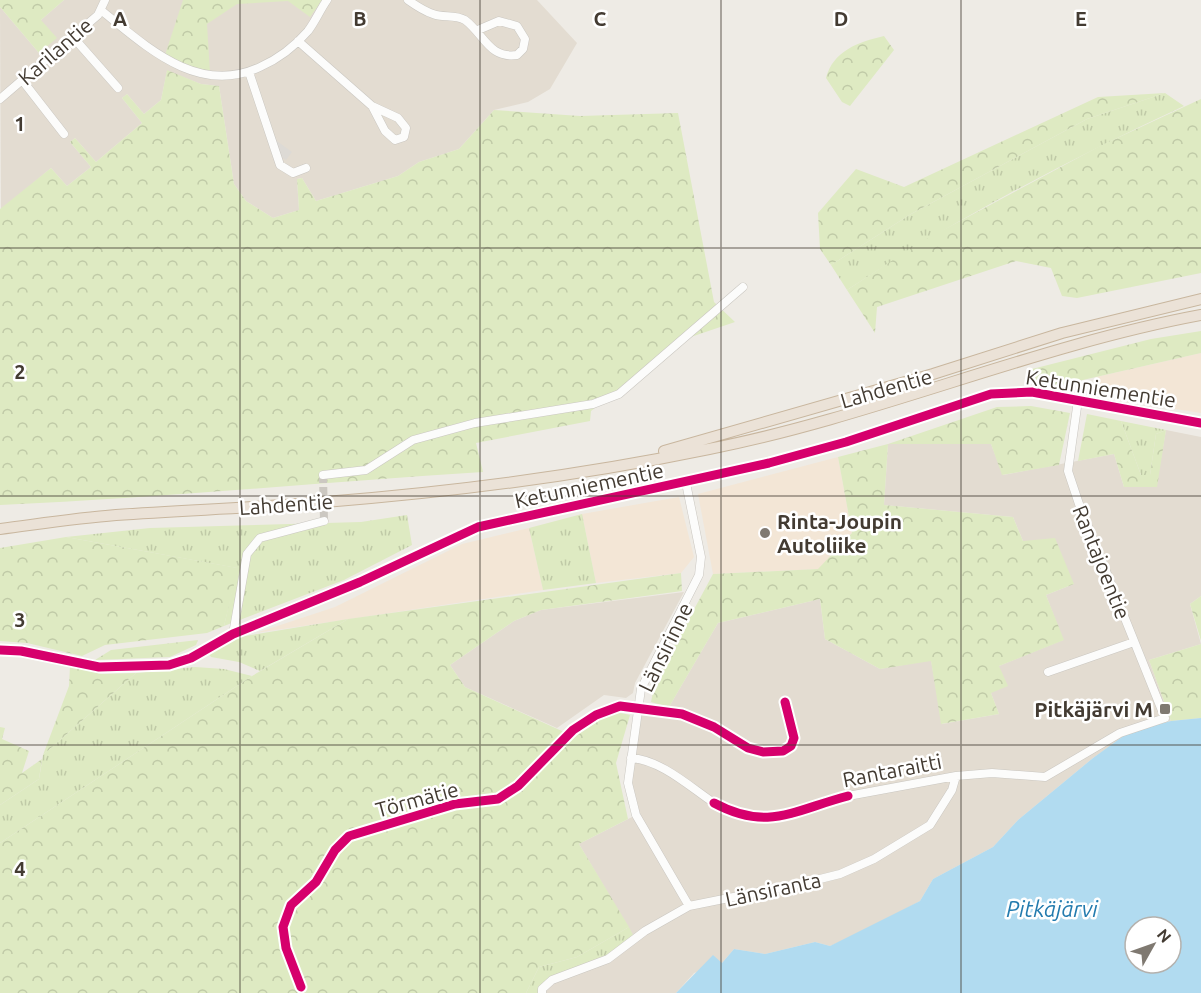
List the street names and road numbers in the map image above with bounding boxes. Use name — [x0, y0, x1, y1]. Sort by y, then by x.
street label: Karilantie — [13, 12, 97, 90]
street label: Lahdentie — [837, 363, 935, 413]
street label: Ketunniementie — [1024, 364, 1178, 412]
street label: Ketunniementie — [512, 457, 666, 513]
street label: Lahdentie — [238, 489, 334, 519]
street label: Rantajoentie — [1068, 502, 1136, 622]
street label: Länsirinne — [633, 598, 697, 696]
street label: Rantaraitti — [840, 749, 944, 791]
street label: Törmätie — [373, 776, 461, 822]
street label: Länsiranta — [723, 867, 823, 911]

